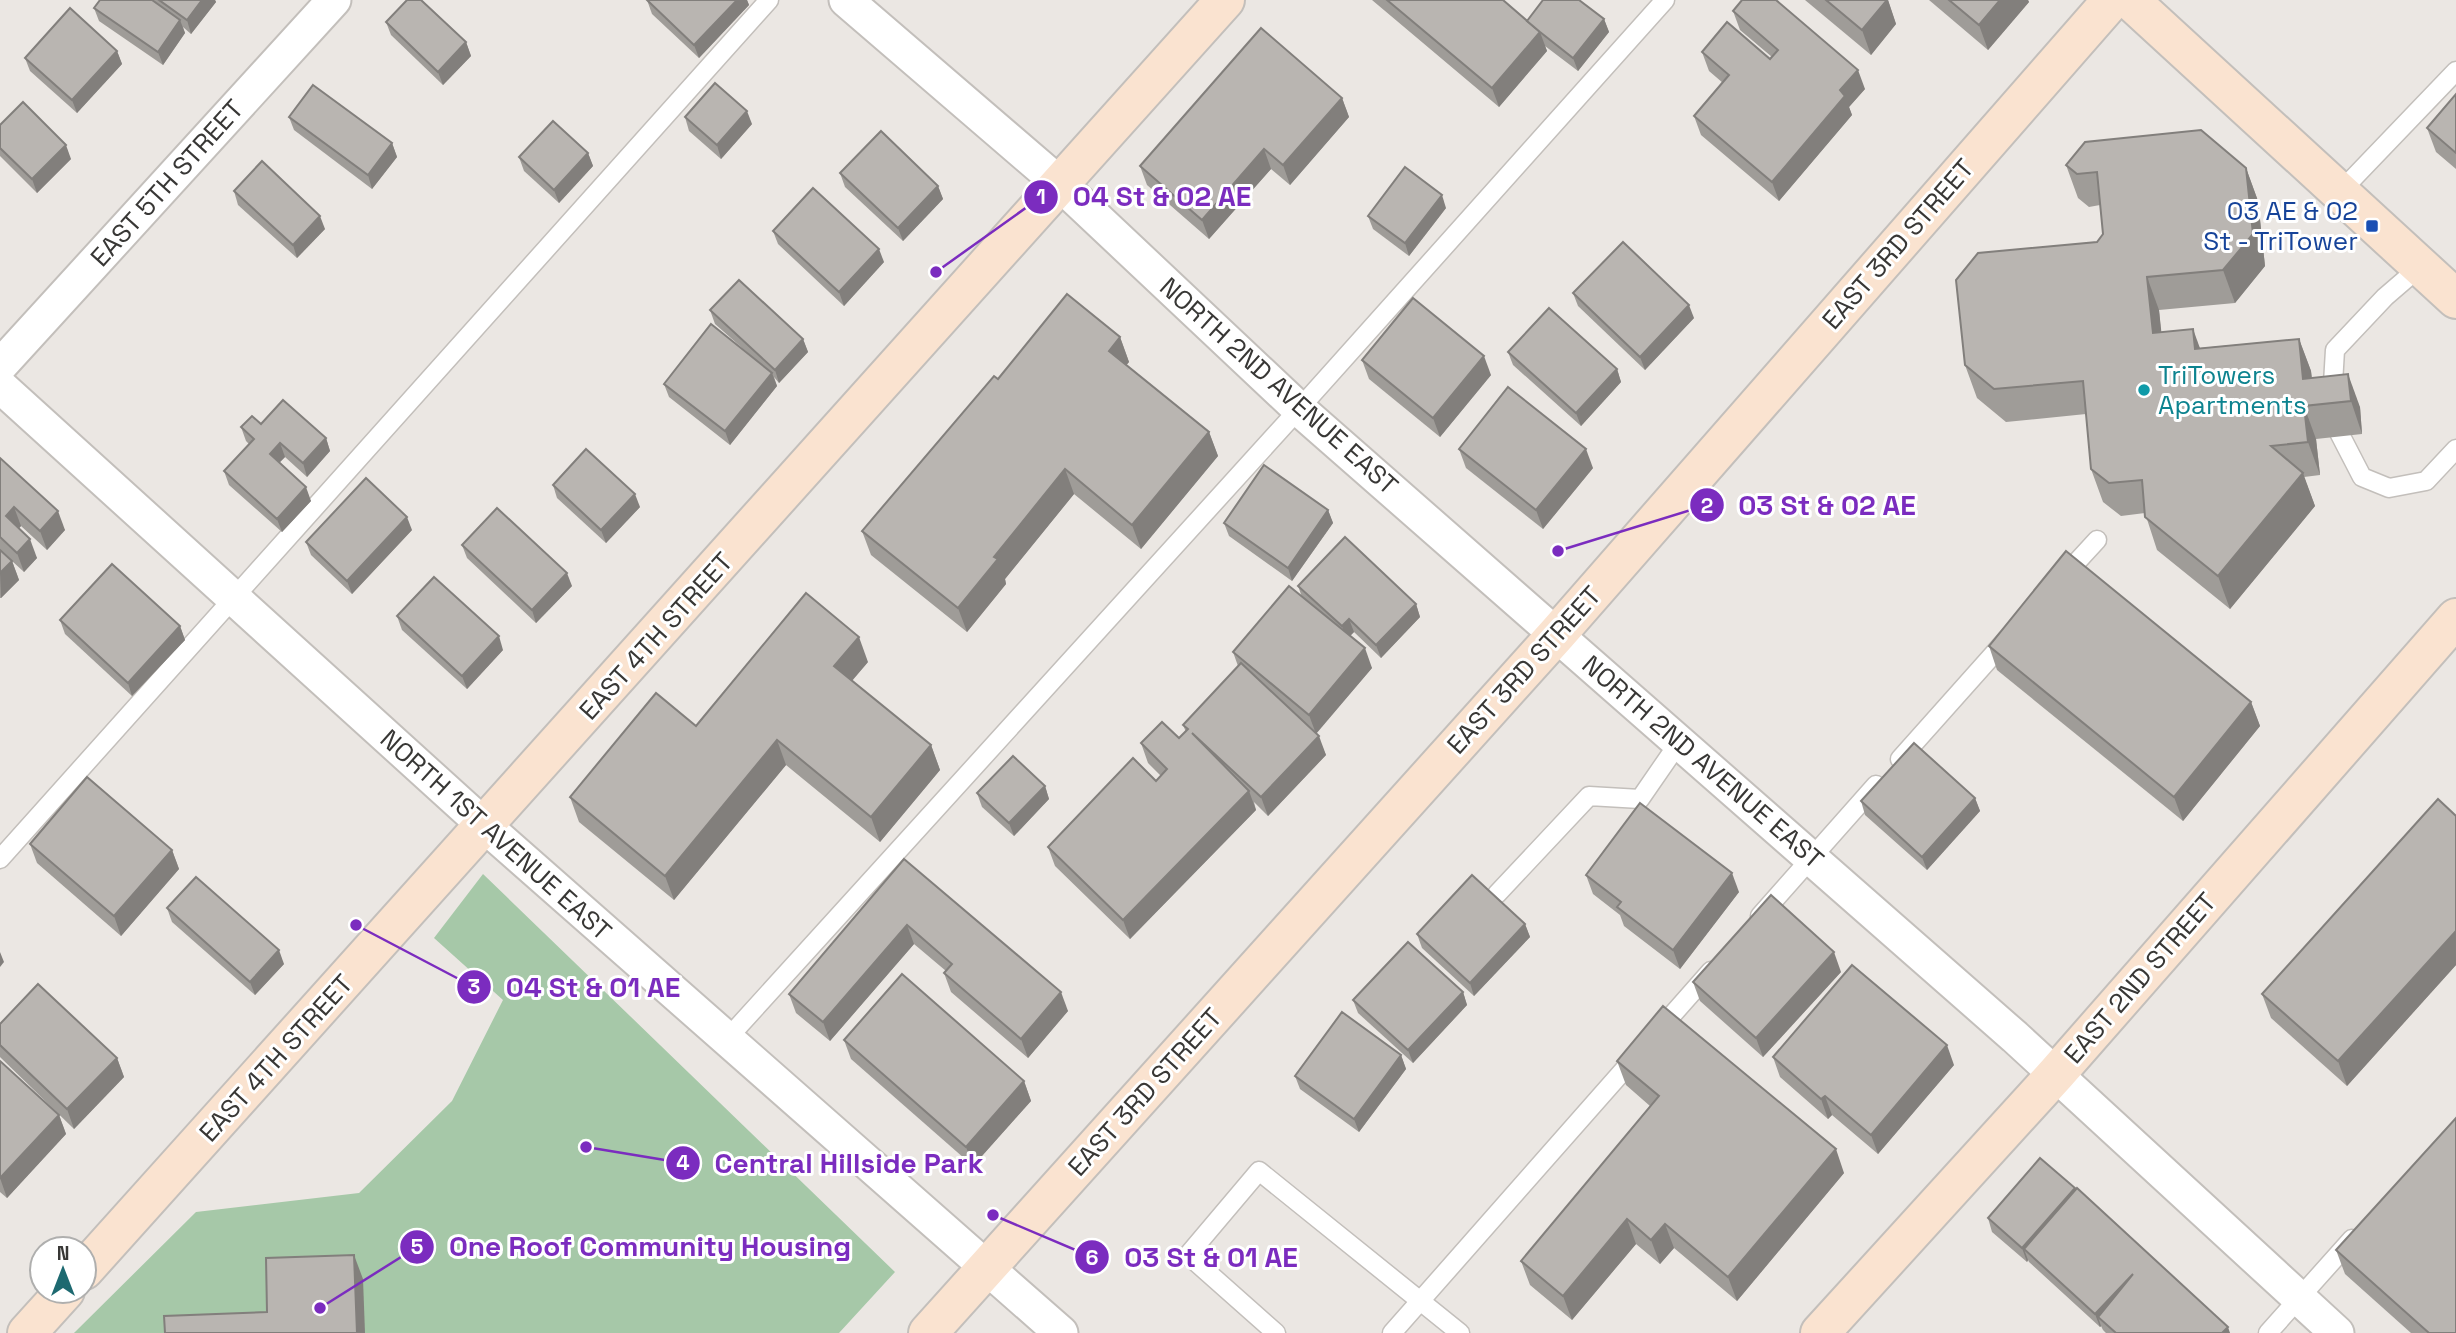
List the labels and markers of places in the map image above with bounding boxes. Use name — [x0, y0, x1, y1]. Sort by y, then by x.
callout: 04 St & 02 AE — [1024, 172, 1266, 221]
place label: 03 AE & 02 St - TriTower — [2203, 194, 2358, 258]
marker: 03 AE & 02 St - TriTower — [2364, 218, 2380, 234]
place label: TriTowers Apartments — [2158, 358, 2307, 422]
marker: TriTowers Apartments — [2136, 382, 2152, 398]
callout: 03 St & 02 AE — [1689, 481, 1930, 530]
callout: 04 St & 01 AE — [457, 963, 694, 1012]
callout: Central Hillside Park — [666, 1139, 998, 1188]
callout: One Roof Community Housing — [400, 1222, 865, 1271]
callout: 03 St & 01 AE — [1075, 1233, 1312, 1282]

